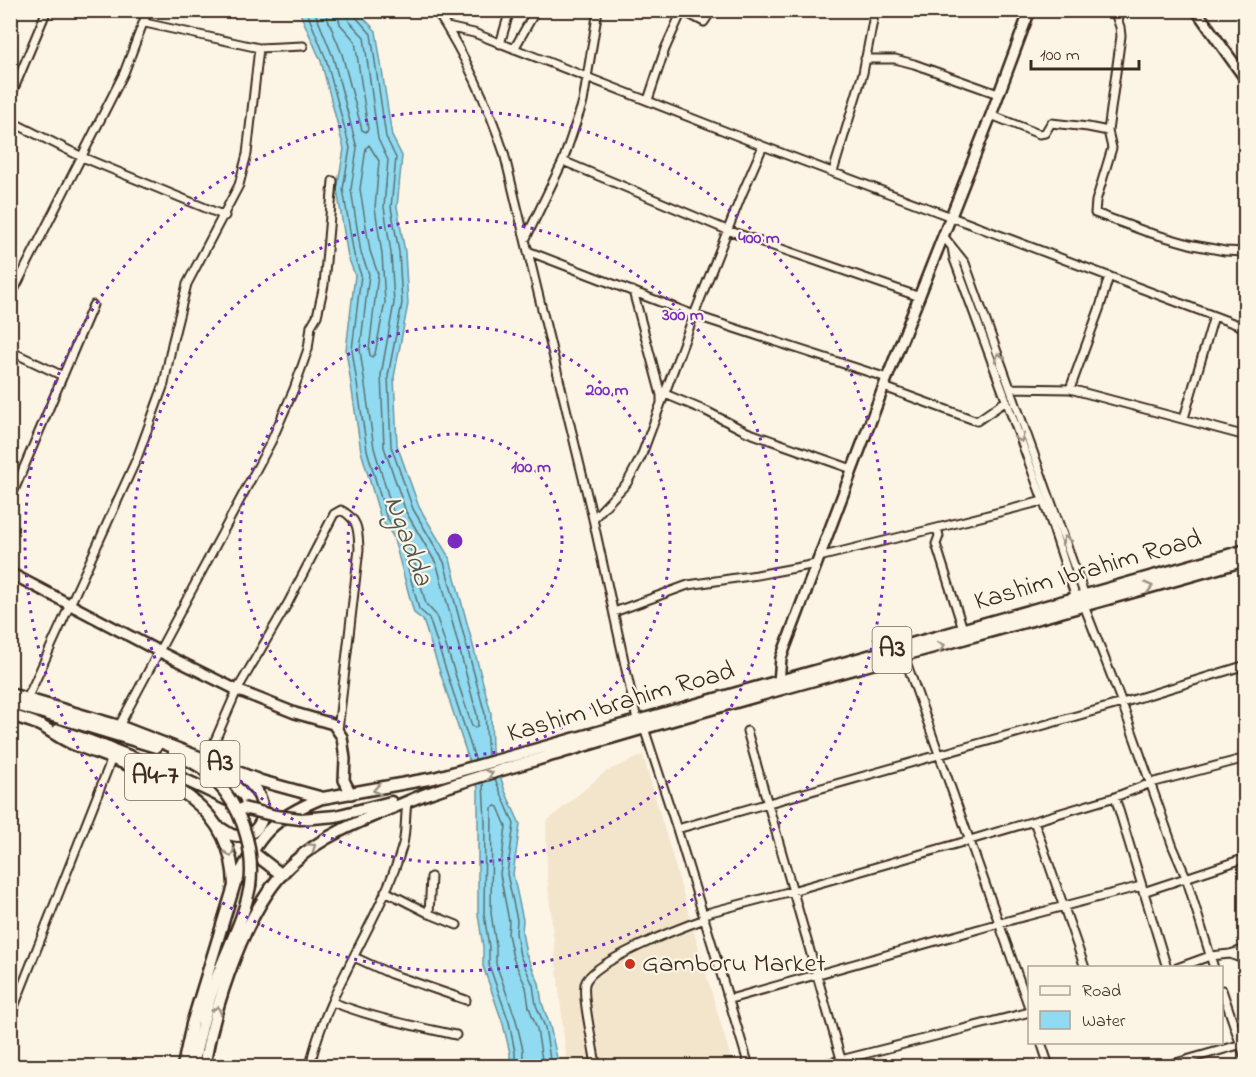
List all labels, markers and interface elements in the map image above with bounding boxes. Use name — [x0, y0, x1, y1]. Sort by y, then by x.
scale bar — [1031, 33, 1139, 71]
text: 100 m — [1040, 43, 1080, 69]
text: 400 m — [738, 226, 780, 252]
text: 300 m — [661, 303, 704, 329]
one-way arrow — [994, 352, 1007, 363]
text: 200 m — [585, 378, 629, 404]
one-way arrow — [1013, 432, 1025, 443]
text: 100 m — [511, 455, 551, 481]
water label: Ngadda — [372, 490, 443, 593]
street label: Kashim Ibrahim Road — [970, 520, 1206, 622]
centre of rings — [445, 531, 465, 551]
one-way arrow — [1061, 535, 1074, 546]
one-way arrow — [1143, 582, 1153, 594]
road number: A3 — [872, 627, 912, 673]
one-way arrow — [935, 641, 946, 653]
street label: Kashim Ibrahim Road — [503, 652, 739, 754]
road number: A3 — [200, 741, 240, 787]
road number: A4-7 — [125, 754, 185, 800]
one-way arrow — [483, 769, 494, 781]
one-way arrow — [372, 783, 382, 796]
one-way arrow — [305, 844, 316, 855]
one-way arrow — [223, 847, 235, 858]
place label: Gamboru Market — [642, 945, 826, 984]
marker: Gamboru Market — [623, 957, 637, 971]
legend — [1028, 966, 1223, 1044]
text: Road — [1082, 979, 1121, 1005]
one-way arrow — [210, 1005, 223, 1016]
text: Water — [1082, 1009, 1126, 1035]

